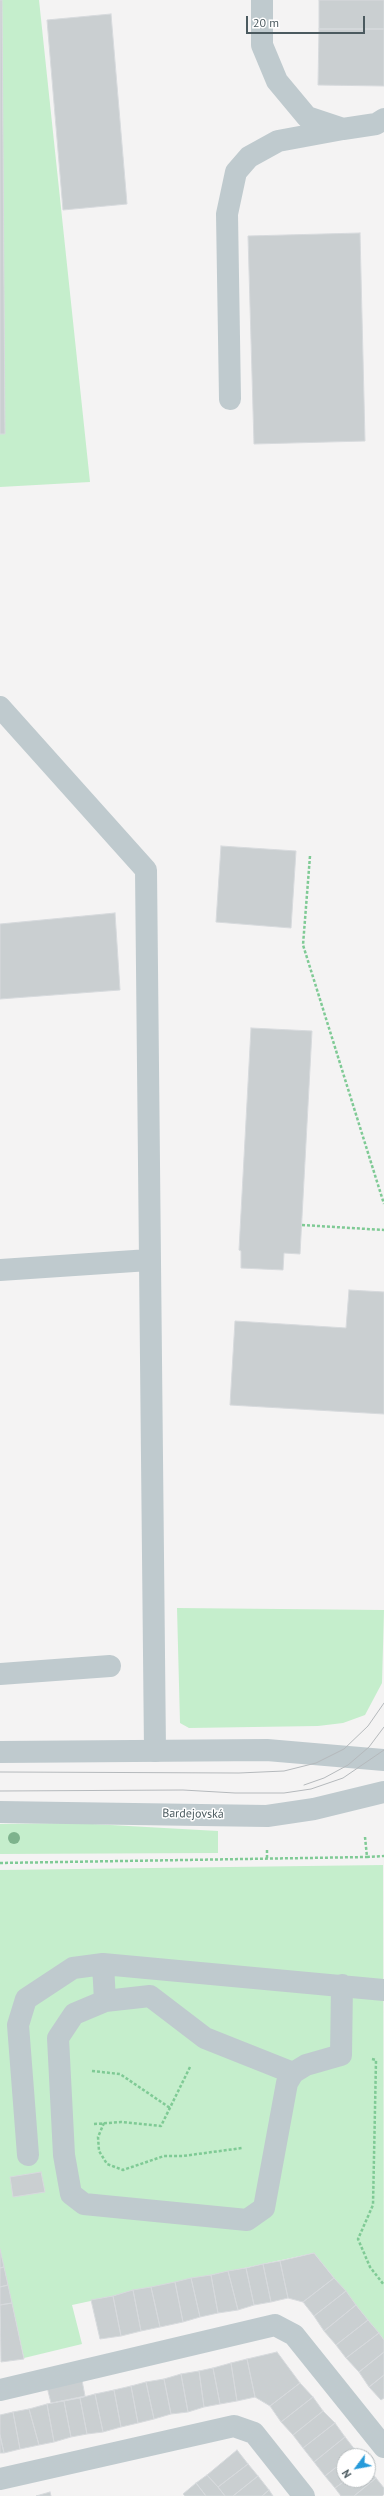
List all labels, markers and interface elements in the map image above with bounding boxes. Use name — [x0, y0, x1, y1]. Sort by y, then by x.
scale bar — [248, 8, 367, 34]
text: 20 m — [253, 15, 279, 30]
street label: Bardejovská — [162, 1806, 224, 1822]
north arrow — [336, 2448, 376, 2488]
text: N — [339, 2467, 355, 2481]

